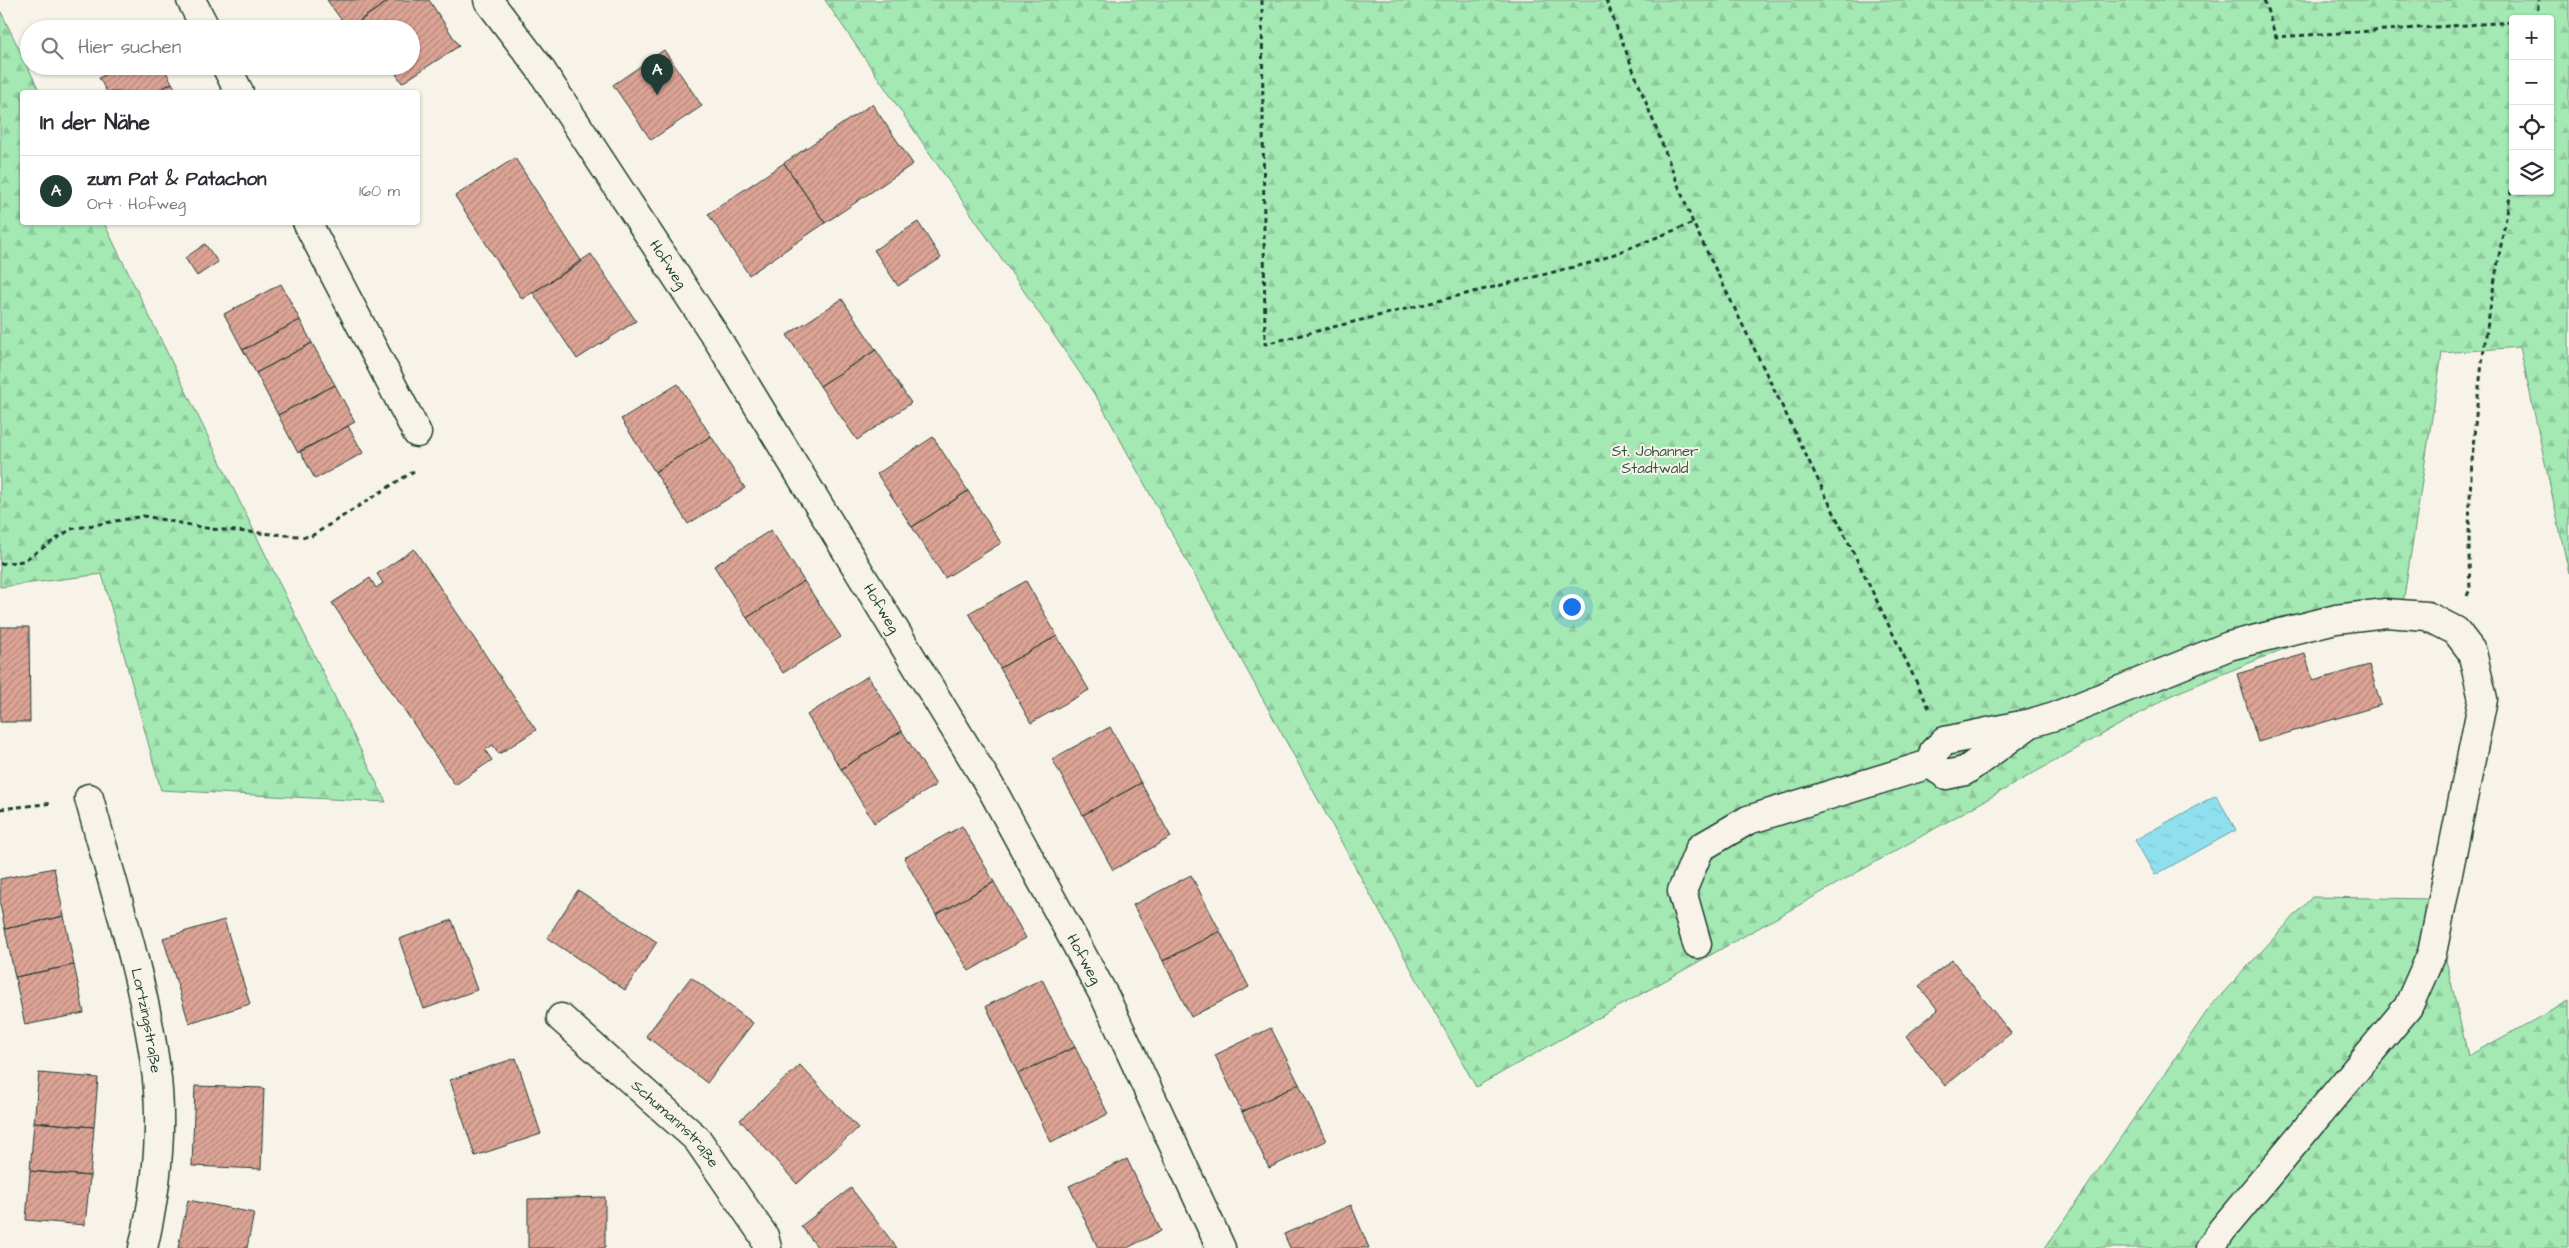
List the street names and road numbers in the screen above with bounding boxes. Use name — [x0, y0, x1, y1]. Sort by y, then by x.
street label: Hofweg — [645, 236, 692, 293]
street label: Hofweg — [858, 580, 905, 638]
street label: Hofweg — [1062, 930, 1107, 989]
street label: Lortzingstraße — [126, 966, 167, 1074]
street label: Schumannstraße — [627, 1075, 724, 1172]

